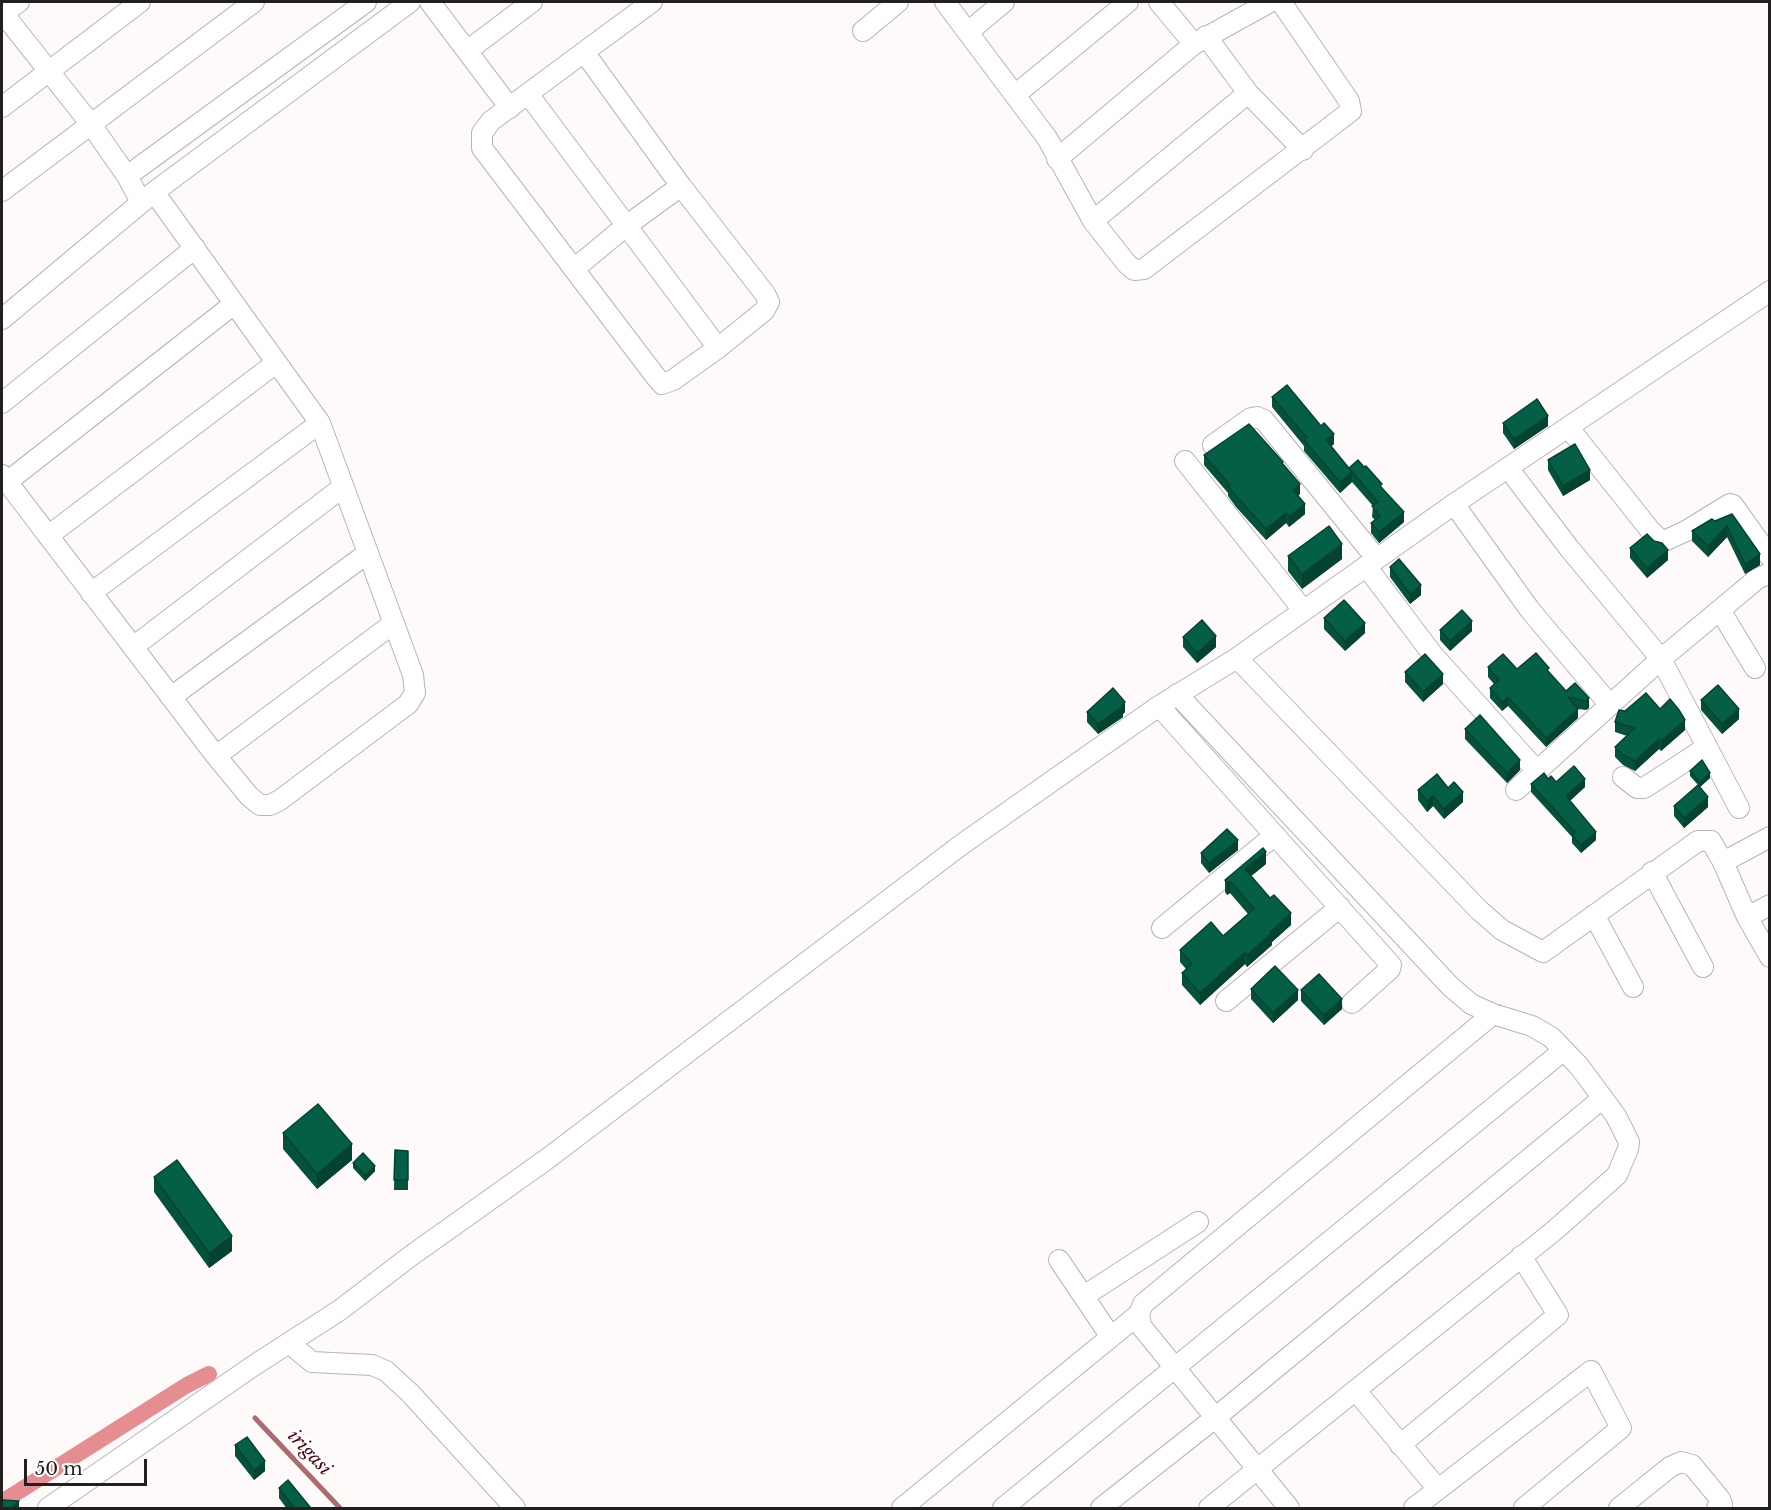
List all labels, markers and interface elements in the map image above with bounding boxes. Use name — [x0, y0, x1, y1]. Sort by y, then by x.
water label: irigasi — [283, 1426, 335, 1480]
scale bar — [27, 1447, 150, 1485]
text: 50 m — [35, 1458, 83, 1480]

